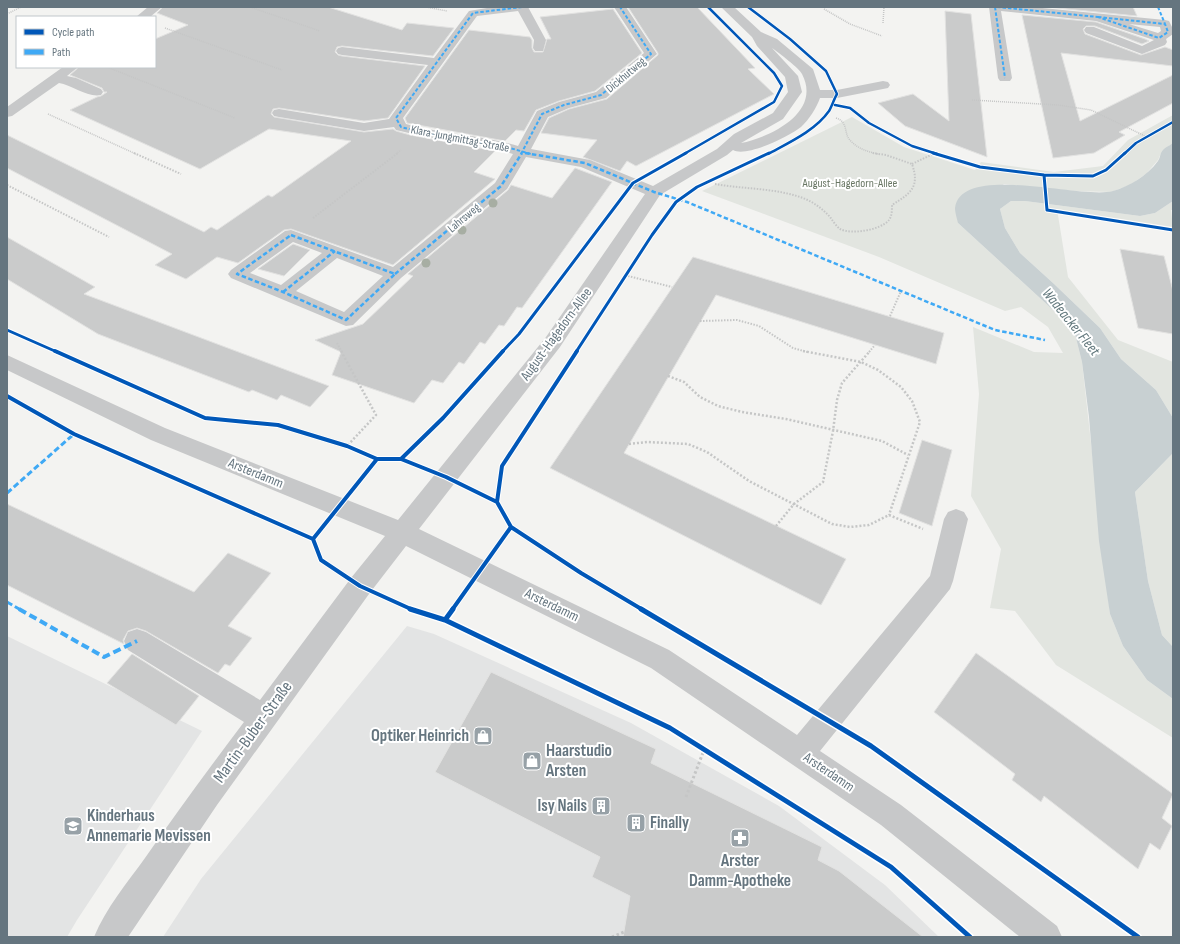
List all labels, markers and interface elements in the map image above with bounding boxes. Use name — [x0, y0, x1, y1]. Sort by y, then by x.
legend — [16, 16, 156, 68]
text: Cycle path — [52, 25, 94, 40]
text: Path — [52, 45, 70, 60]
street label: Dickhutweg — [603, 54, 649, 96]
street label: Klara-Jungmittag-Straße — [410, 122, 511, 156]
park label: August-Hagedorn-Allee — [802, 176, 898, 191]
street label: Lahrsweg — [445, 200, 484, 236]
street label: August-Hagedorn-Allee — [516, 284, 595, 385]
water label: Wadeacker Fleet — [1038, 284, 1104, 360]
street label: Arsterdamm — [225, 454, 286, 492]
street label: Arsterdamm — [521, 584, 582, 625]
street label: Martin-Buber-Straße — [209, 677, 297, 787]
shop icon: Optiker Heinrich — [472, 725, 494, 747]
place label: Optiker Heinrich — [371, 726, 469, 746]
place label: Haarstudio Arsten — [545, 741, 612, 781]
street label: Arsterdamm — [799, 748, 858, 795]
shop icon: Haarstudio Arsten — [521, 750, 543, 772]
building icon: Isy Nails — [590, 795, 612, 817]
place label: Isy Nails — [538, 796, 587, 816]
place label: Kinderhaus Annemarie Mevissen — [86, 806, 211, 846]
building icon: Finally — [625, 812, 647, 834]
place label: Finally — [650, 813, 689, 833]
school or university icon: Kinderhaus Annemarie Mevissen — [62, 815, 84, 837]
pharmacy icon: Arster Damm-Apotheke — [729, 827, 751, 849]
place label: Arster Damm-Apotheke — [689, 851, 791, 891]

